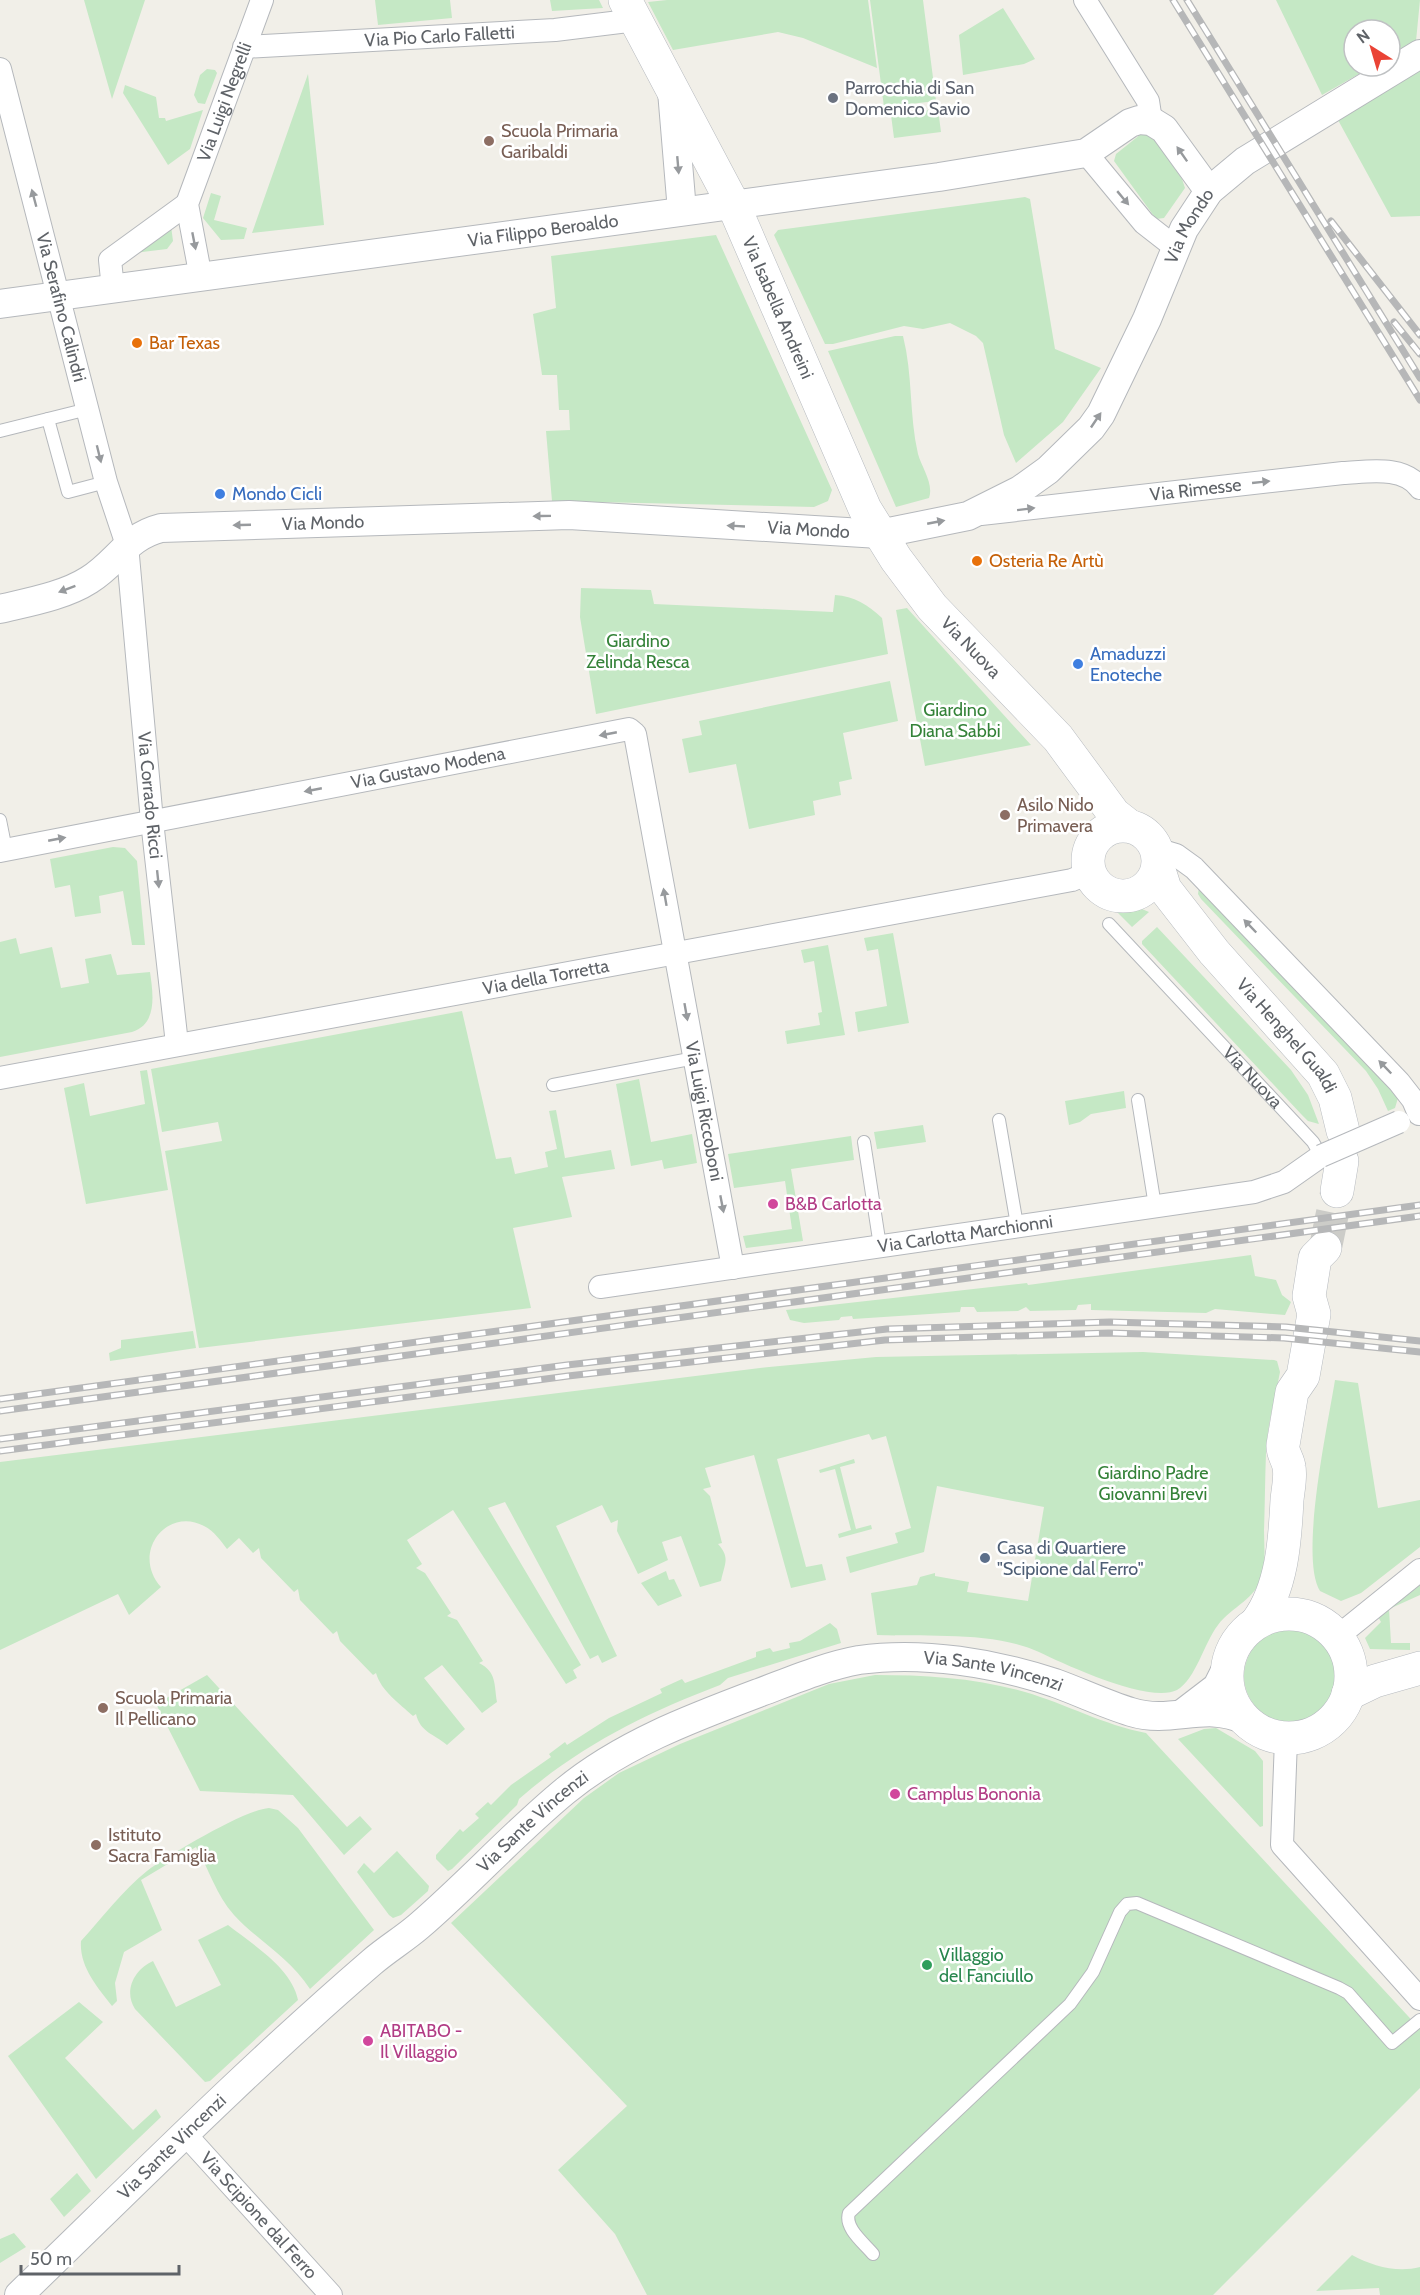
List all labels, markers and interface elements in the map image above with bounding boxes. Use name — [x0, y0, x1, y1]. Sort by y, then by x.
north arrow — [1342, 18, 1402, 78]
street label: Via Pio Carlo Falletti — [364, 21, 515, 51]
text: N — [1353, 25, 1374, 47]
street label: Via Luigi Negrelli — [193, 39, 256, 165]
place label: Parrocchia di San Domenico Savio — [845, 77, 974, 120]
marker: Parrocchia di San Domenico Savio — [826, 91, 840, 105]
place label: Scuola Primaria Garibaldi — [501, 120, 619, 163]
marker: Scuola Primaria Garibaldi — [482, 134, 496, 148]
one-way arrow — [1176, 146, 1188, 162]
one-way arrow — [673, 155, 683, 174]
street label: Via Mondo — [1160, 184, 1219, 267]
one-way arrow — [29, 188, 38, 206]
one-way arrow — [1116, 190, 1129, 205]
street label: Via Filippo Beroaldo — [466, 209, 620, 252]
street label: Via Serafino Calindri — [31, 230, 91, 384]
one-way arrow — [190, 232, 199, 251]
street label: Via Isabella Andreini — [738, 233, 818, 382]
place label: Bar Texas — [149, 332, 220, 354]
marker: Bar Texas — [130, 336, 144, 350]
one-way arrow — [1091, 412, 1102, 428]
one-way arrow — [95, 444, 105, 463]
street label: Via Rimesse — [1149, 474, 1243, 506]
one-way arrow — [1252, 478, 1271, 487]
place label: Mondo Cicli — [232, 483, 322, 505]
marker: Mondo Cicli — [213, 487, 227, 501]
one-way arrow — [1016, 504, 1035, 514]
street label: Via Mondo — [281, 511, 365, 535]
one-way arrow — [532, 511, 551, 520]
street label: Via Mondo — [767, 516, 850, 543]
one-way arrow — [927, 517, 946, 526]
one-way arrow — [232, 521, 251, 530]
one-way arrow — [727, 522, 746, 531]
place label: Osteria Re Artù — [989, 550, 1104, 572]
marker: Osteria Re Artù — [970, 554, 984, 568]
one-way arrow — [58, 585, 76, 594]
street label: Via Nuova — [936, 612, 1006, 683]
park label: Giardino Zelinda Resca — [586, 630, 690, 673]
place label: Amaduzzi Enoteche — [1090, 643, 1166, 686]
marker: Amaduzzi Enoteche — [1071, 657, 1085, 671]
park label: Giardino Diana Sabbi — [909, 699, 1001, 742]
one-way arrow — [598, 730, 617, 739]
street label: Via Corrado Ricci — [133, 731, 167, 860]
street label: Via Gustavo Modena — [349, 742, 507, 794]
one-way arrow — [304, 786, 323, 795]
place label: Asilo Nido Primavera — [1017, 794, 1094, 837]
marker: Asilo Nido Primavera — [998, 808, 1012, 822]
one-way arrow — [48, 834, 67, 843]
one-way arrow — [153, 870, 163, 889]
one-way arrow — [660, 888, 669, 907]
one-way arrow — [1243, 919, 1257, 934]
street label: Via della Torretta — [481, 955, 611, 1000]
street label: Via Henghel Gualdi — [1232, 974, 1342, 1097]
one-way arrow — [682, 1003, 691, 1022]
street label: Via Luigi Riccoboni — [681, 1039, 728, 1183]
street label: Via Nuova — [1218, 1042, 1287, 1113]
one-way arrow — [1378, 1060, 1392, 1075]
place label: B&B Carlotta — [785, 1193, 882, 1215]
one-way arrow — [718, 1195, 727, 1214]
marker: B&B Carlotta — [766, 1197, 780, 1211]
street label: Via Carlotta Marchionni — [876, 1210, 1054, 1258]
park label: Giardino Padre Giovanni Brevi — [1097, 1462, 1209, 1505]
place label: Casa di Quartiere "Scipione dal Ferro" — [997, 1537, 1144, 1580]
marker: Casa di Quartiere "Scipione dal Ferro" — [978, 1551, 992, 1565]
street label: Via Sante Vincenzi — [923, 1646, 1066, 1696]
place label: Scuola Primaria Il Pellicano — [115, 1687, 233, 1730]
marker: Scuola Primaria Il Pellicano — [96, 1701, 110, 1715]
street label: Via Sante Vincenzi — [472, 1766, 593, 1877]
place label: Camplus Bononia — [907, 1783, 1041, 1805]
marker: Camplus Bononia — [888, 1787, 902, 1801]
place label: Istituto Sacra Famiglia — [108, 1824, 216, 1867]
marker: Istituto Sacra Famiglia — [89, 1838, 103, 1852]
place label: Villaggio del Fanciullo — [939, 1944, 1033, 1987]
marker: Villaggio del Fanciullo — [920, 1958, 934, 1972]
place label: ABITABO - Il Villaggio — [380, 2020, 462, 2063]
marker: ABITABO - Il Villaggio — [361, 2034, 375, 2048]
street label: Via Sante Vincenzi — [113, 2089, 231, 2204]
street label: Via Scipione dal Ferro — [196, 2147, 322, 2284]
scale bar — [21, 2238, 178, 2276]
text: 50 m — [30, 2248, 72, 2270]

